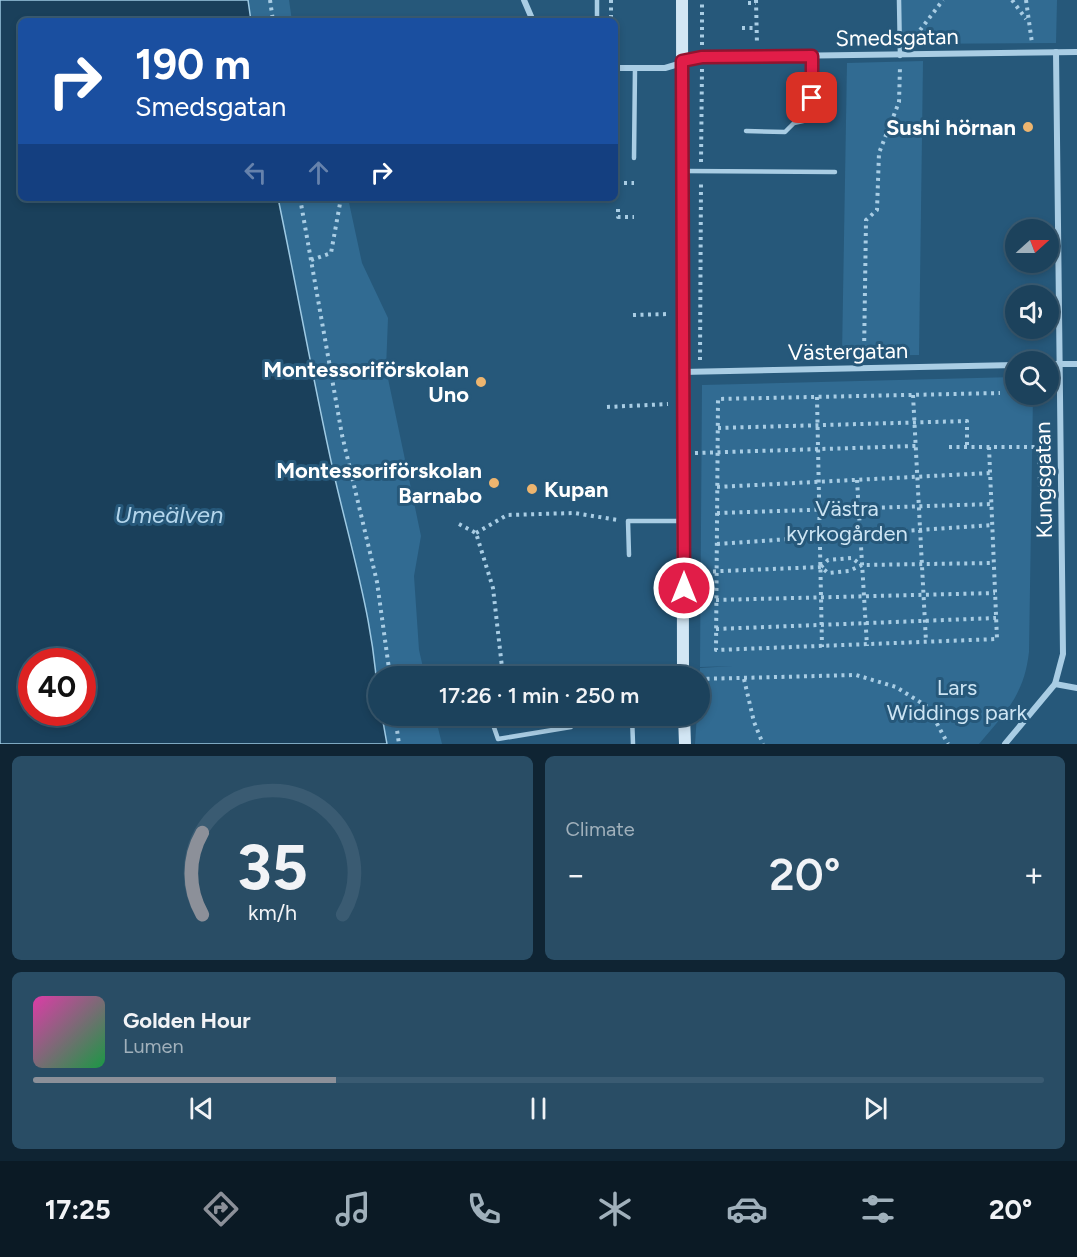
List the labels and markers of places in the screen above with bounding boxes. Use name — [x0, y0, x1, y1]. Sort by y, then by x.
pin — [786, 72, 837, 123]
place label: Sushi hörnan — [886, 114, 1016, 141]
marker: Sushi hörnan — [1021, 120, 1035, 134]
place label: Montessoriförskolan Uno — [263, 356, 469, 408]
marker: Montessoriförskolan Uno — [474, 375, 488, 389]
place label: Montessoriförskolan Barnabo — [276, 457, 482, 509]
marker: Montessoriförskolan Barnabo — [487, 476, 501, 490]
place label: Kupan — [544, 476, 608, 503]
marker: Kupan — [525, 482, 539, 496]

